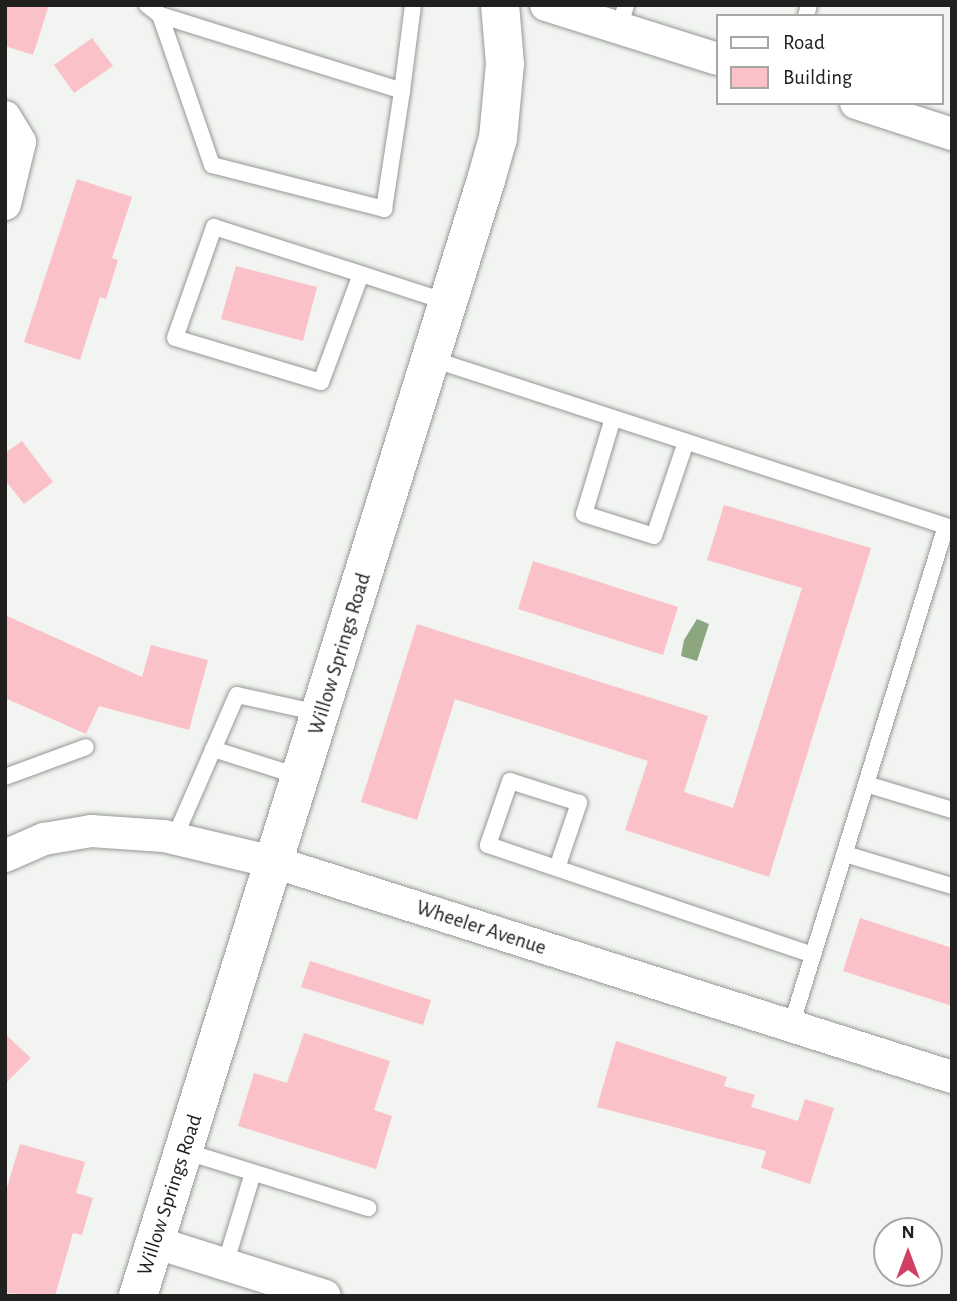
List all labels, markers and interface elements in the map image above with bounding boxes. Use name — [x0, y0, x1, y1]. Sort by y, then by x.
legend — [716, 14, 943, 105]
text: Road — [783, 32, 825, 53]
text: Building — [783, 67, 852, 88]
street label: Willow Springs Road — [303, 570, 377, 738]
street label: Wheeler Avenue — [413, 895, 549, 961]
street label: Willow Springs Road — [132, 1111, 208, 1279]
north arrow — [873, 1217, 943, 1287]
text: N — [901, 1223, 915, 1242]

